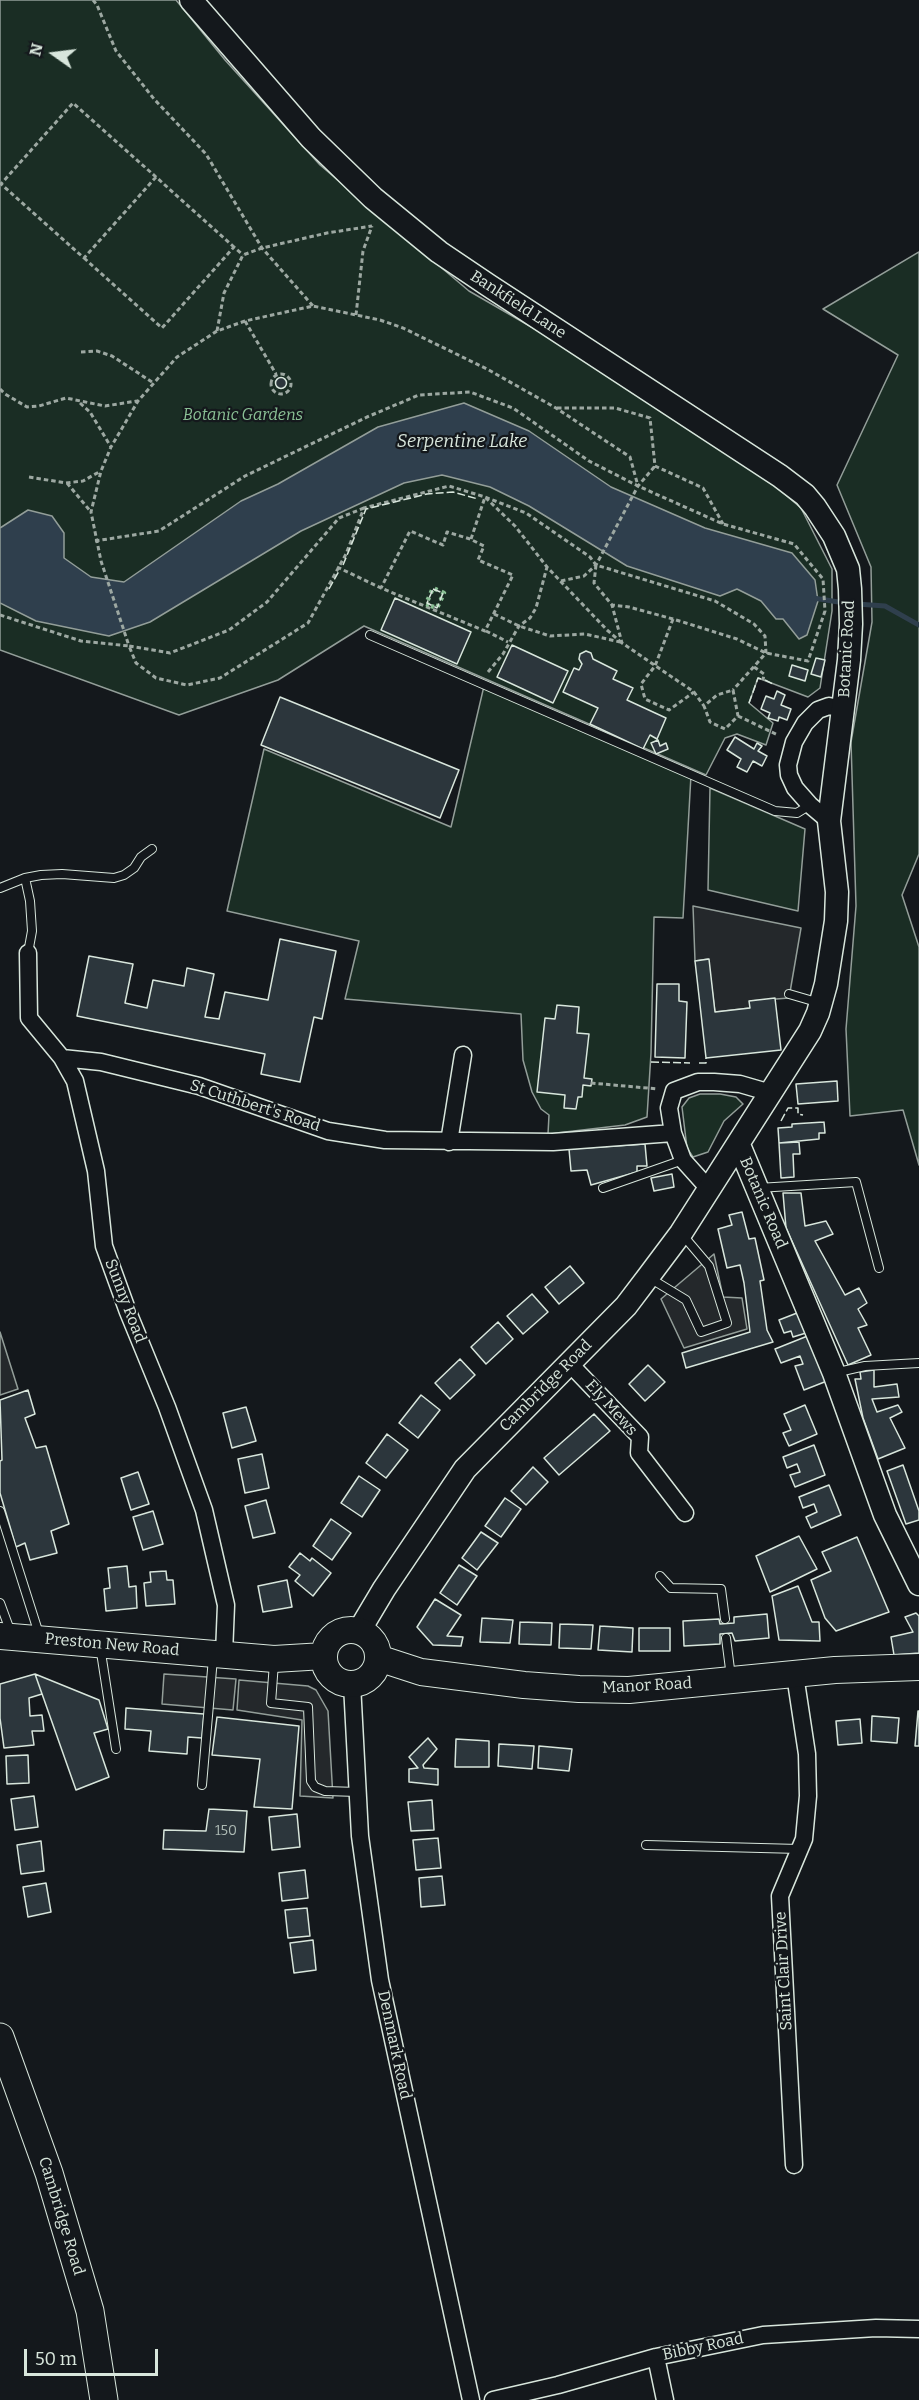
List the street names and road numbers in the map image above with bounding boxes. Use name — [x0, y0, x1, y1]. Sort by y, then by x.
street label: Bankfield Lane — [466, 267, 570, 343]
street label: Botanic Road — [835, 600, 859, 698]
street label: St Cuthbert's Road — [187, 1076, 323, 1136]
street label: Botanic Road — [735, 1154, 791, 1252]
street label: Sunny Road — [100, 1256, 150, 1346]
street label: Cambridge Road — [496, 1336, 596, 1436]
street label: Ely Mews — [581, 1376, 641, 1440]
street label: Preston New Road — [44, 1630, 180, 1660]
street label: Manor Road — [602, 1674, 692, 1698]
street label: Saint Clair Drive — [771, 1911, 797, 2031]
street label: Denmark Road — [373, 1989, 415, 2101]
street label: Cambridge Road — [34, 2155, 88, 2277]
street label: Bibby Road — [661, 2329, 745, 2365]

